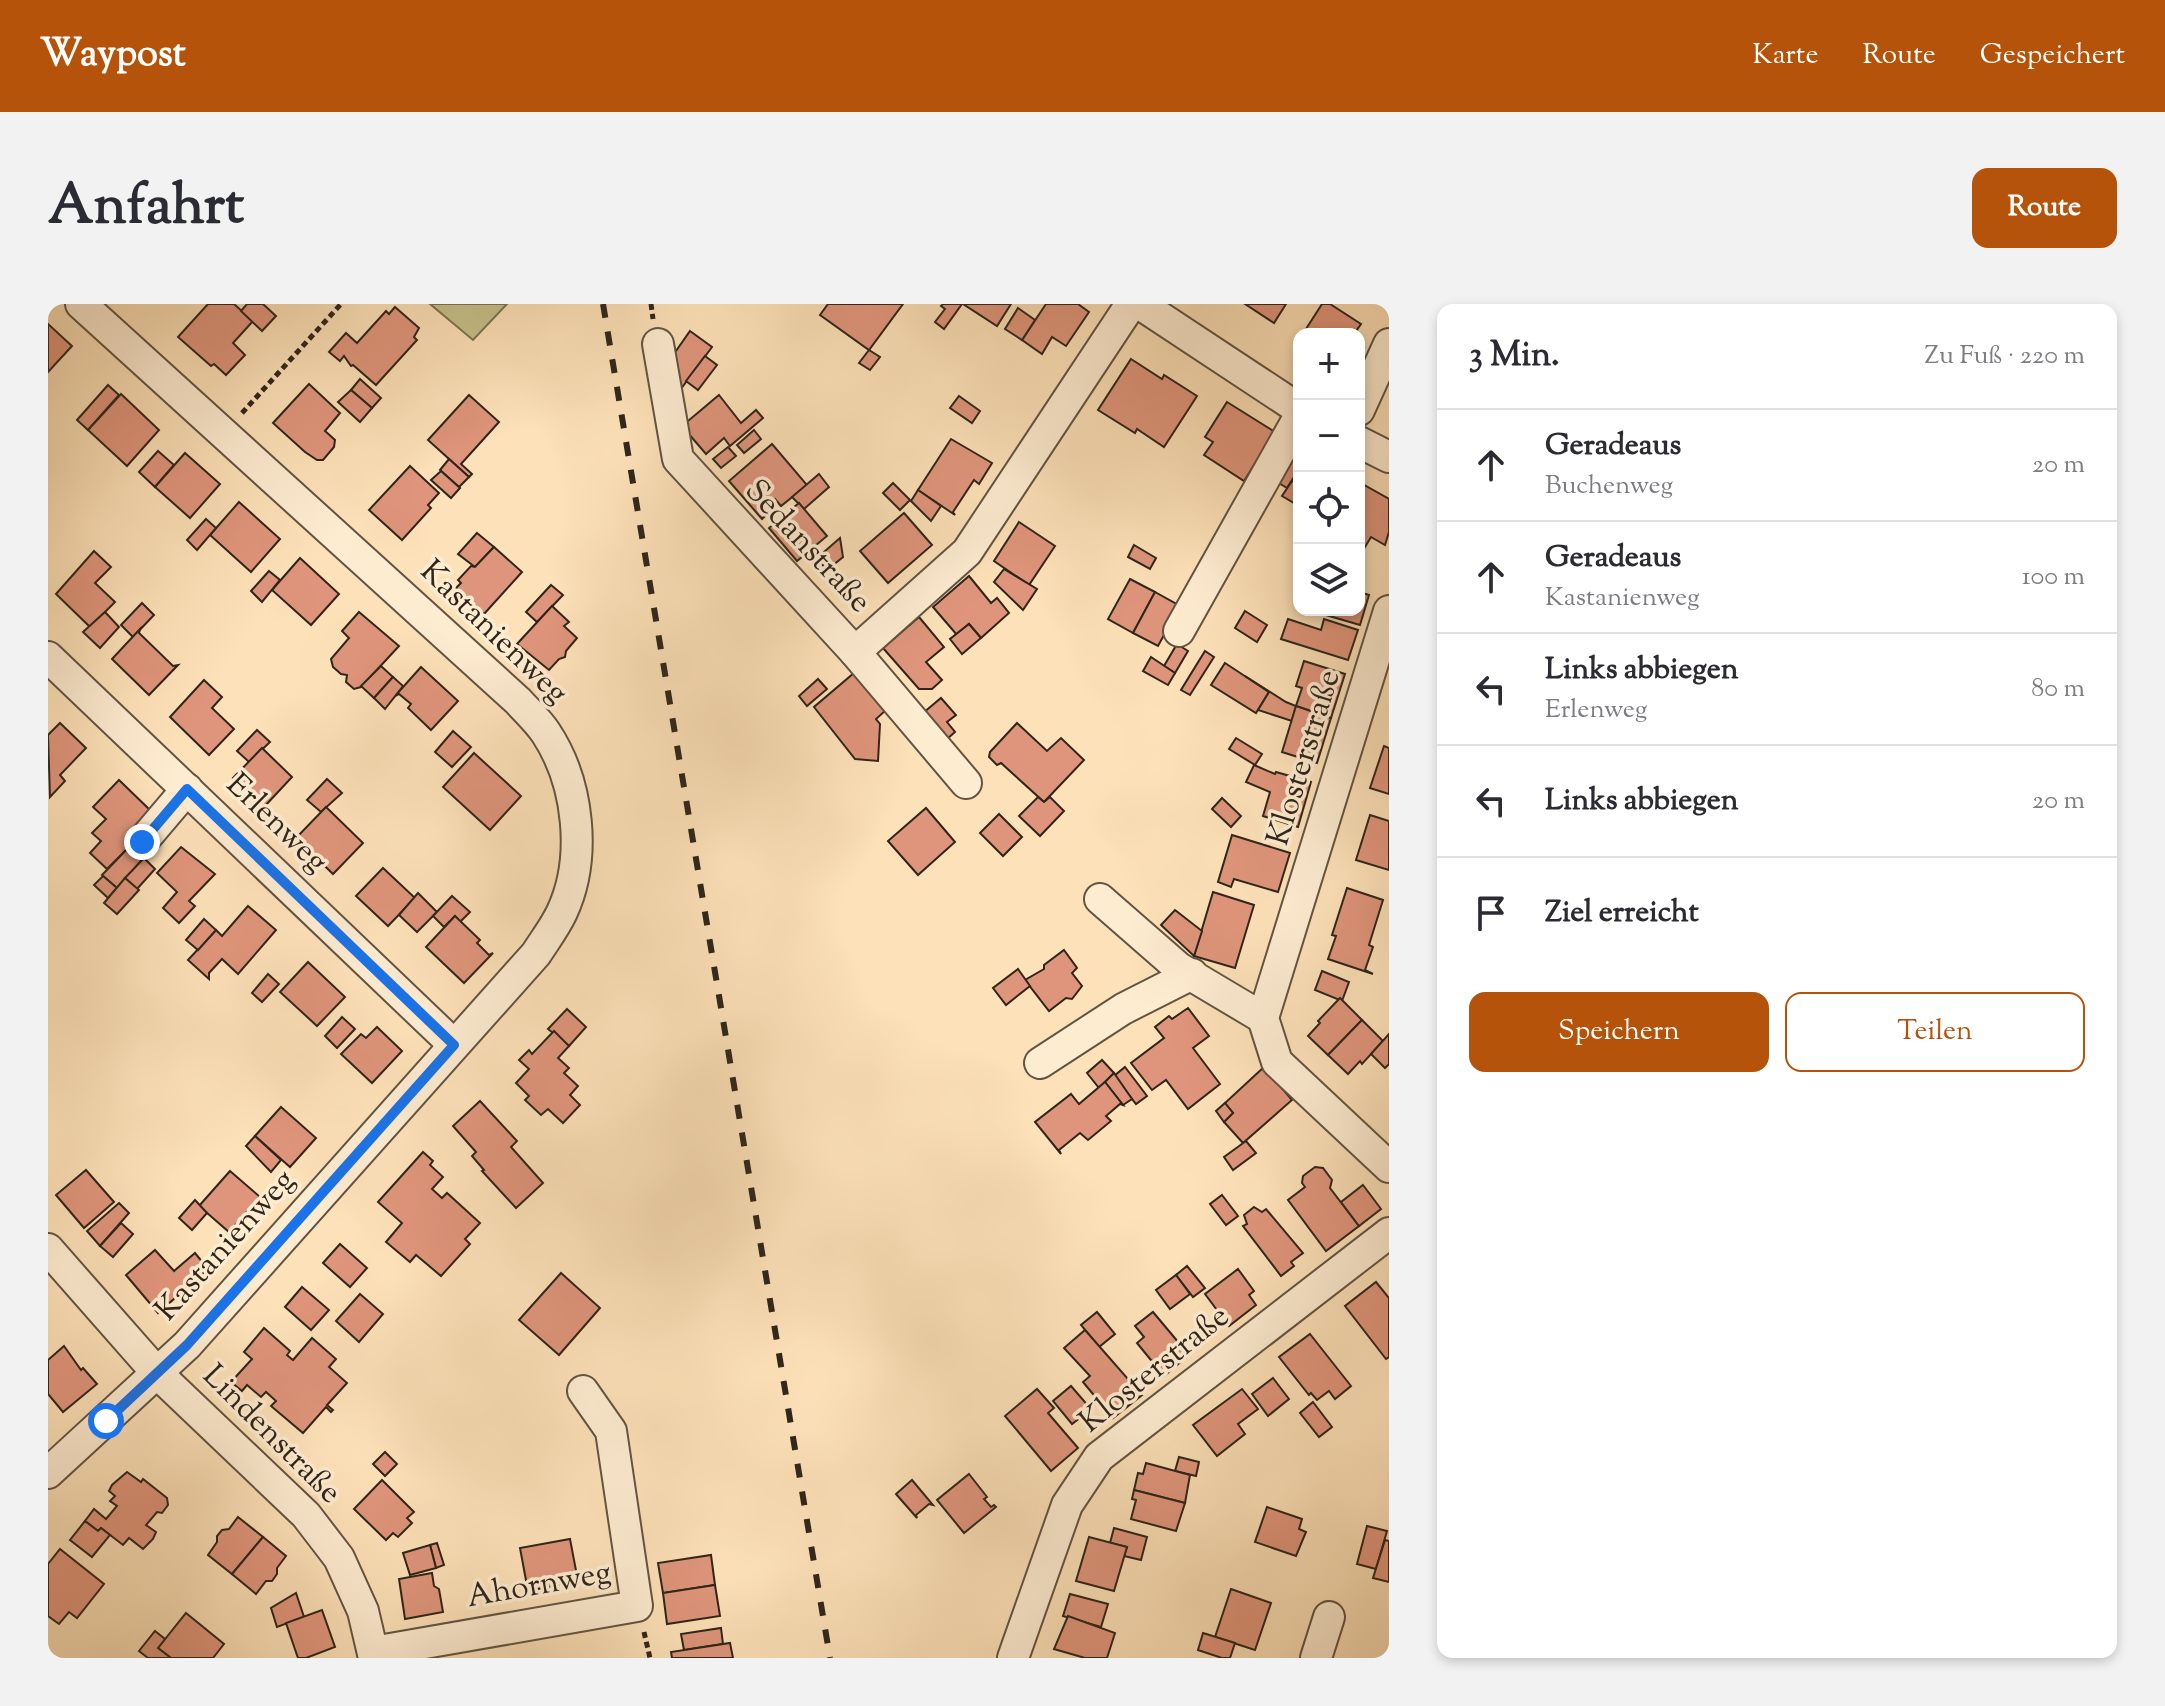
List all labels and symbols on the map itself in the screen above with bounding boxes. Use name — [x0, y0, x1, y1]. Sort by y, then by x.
street label: Sedanstraße — [733, 470, 881, 624]
street label: Kastanienweg — [409, 550, 577, 716]
street label: Klosterstraße — [1256, 664, 1354, 852]
street label: Erlenweg — [215, 764, 337, 884]
route end — [124, 824, 160, 860]
street label: Kastanienweg — [145, 1160, 307, 1332]
street label: Klosterstraße — [1070, 1295, 1240, 1445]
street label: Lindenstraße — [191, 1355, 351, 1515]
route start — [88, 1403, 124, 1439]
street label: Ahornweg — [463, 1551, 615, 1621]

